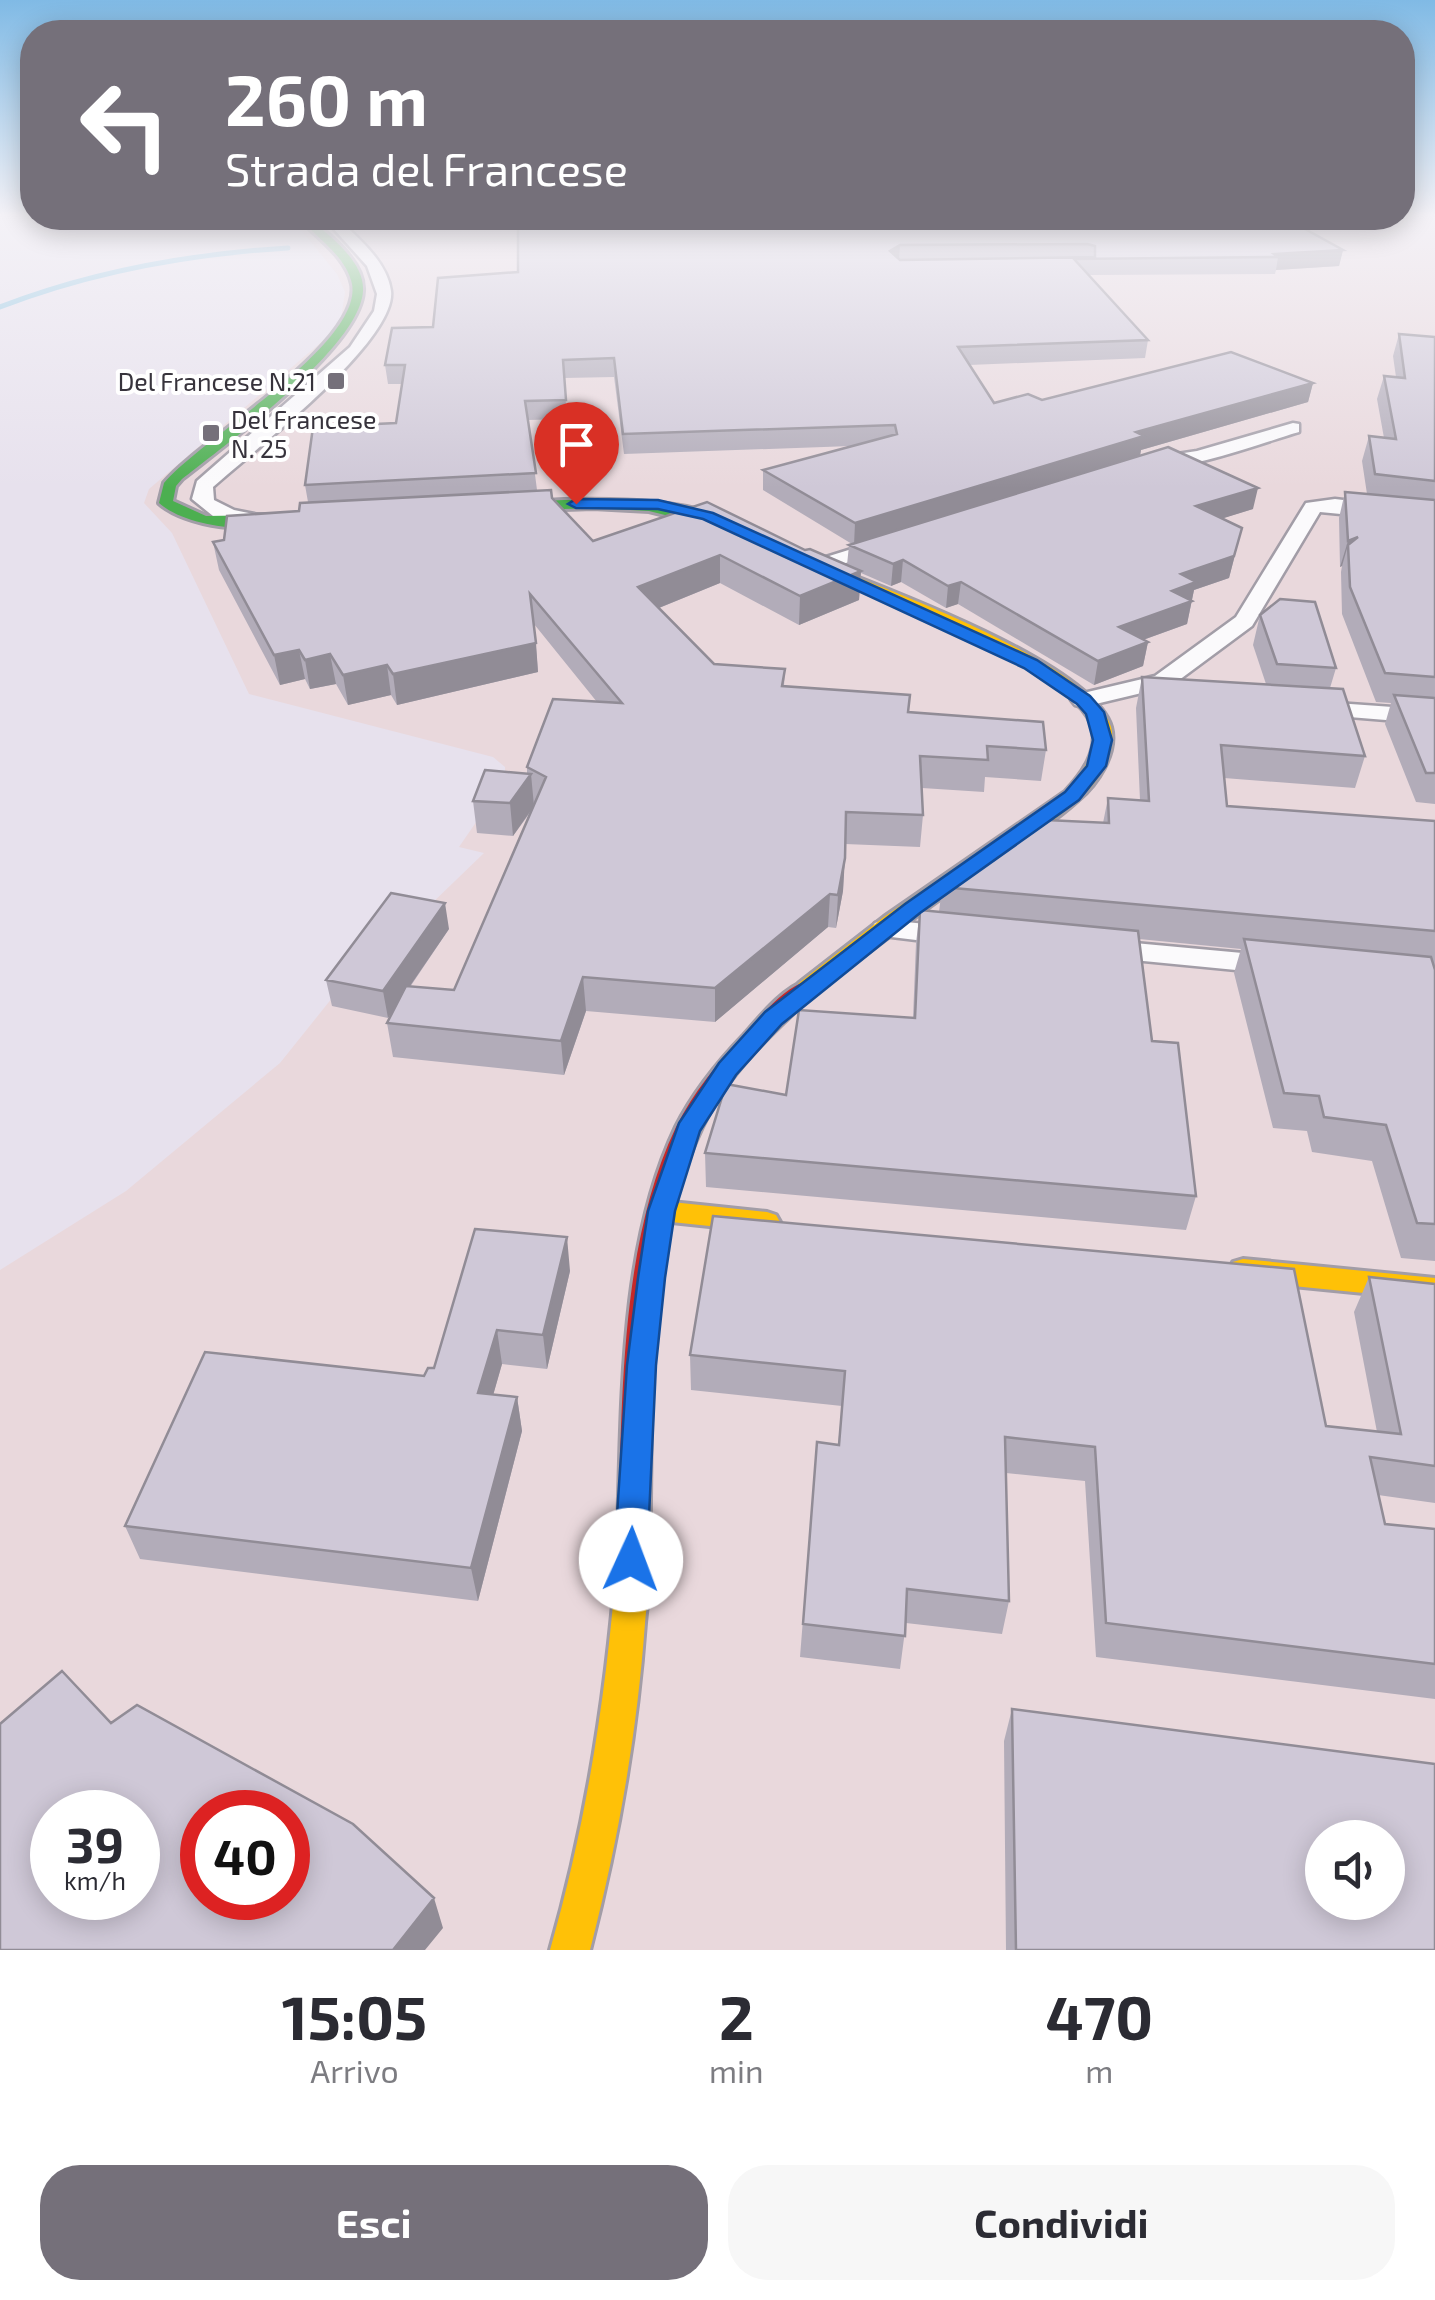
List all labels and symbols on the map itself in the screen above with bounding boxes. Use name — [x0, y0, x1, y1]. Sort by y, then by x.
place label: Del Francese N.21 — [118, 366, 316, 396]
marker: Del Francese N.21 — [325, 370, 347, 392]
pin — [534, 402, 619, 505]
place label: Del Francese N. 25 — [231, 404, 376, 463]
marker: Del Francese N. 25 — [200, 422, 222, 444]
position arrow — [579, 1508, 683, 1612]
speed limit sign: 40 — [180, 1790, 310, 1920]

